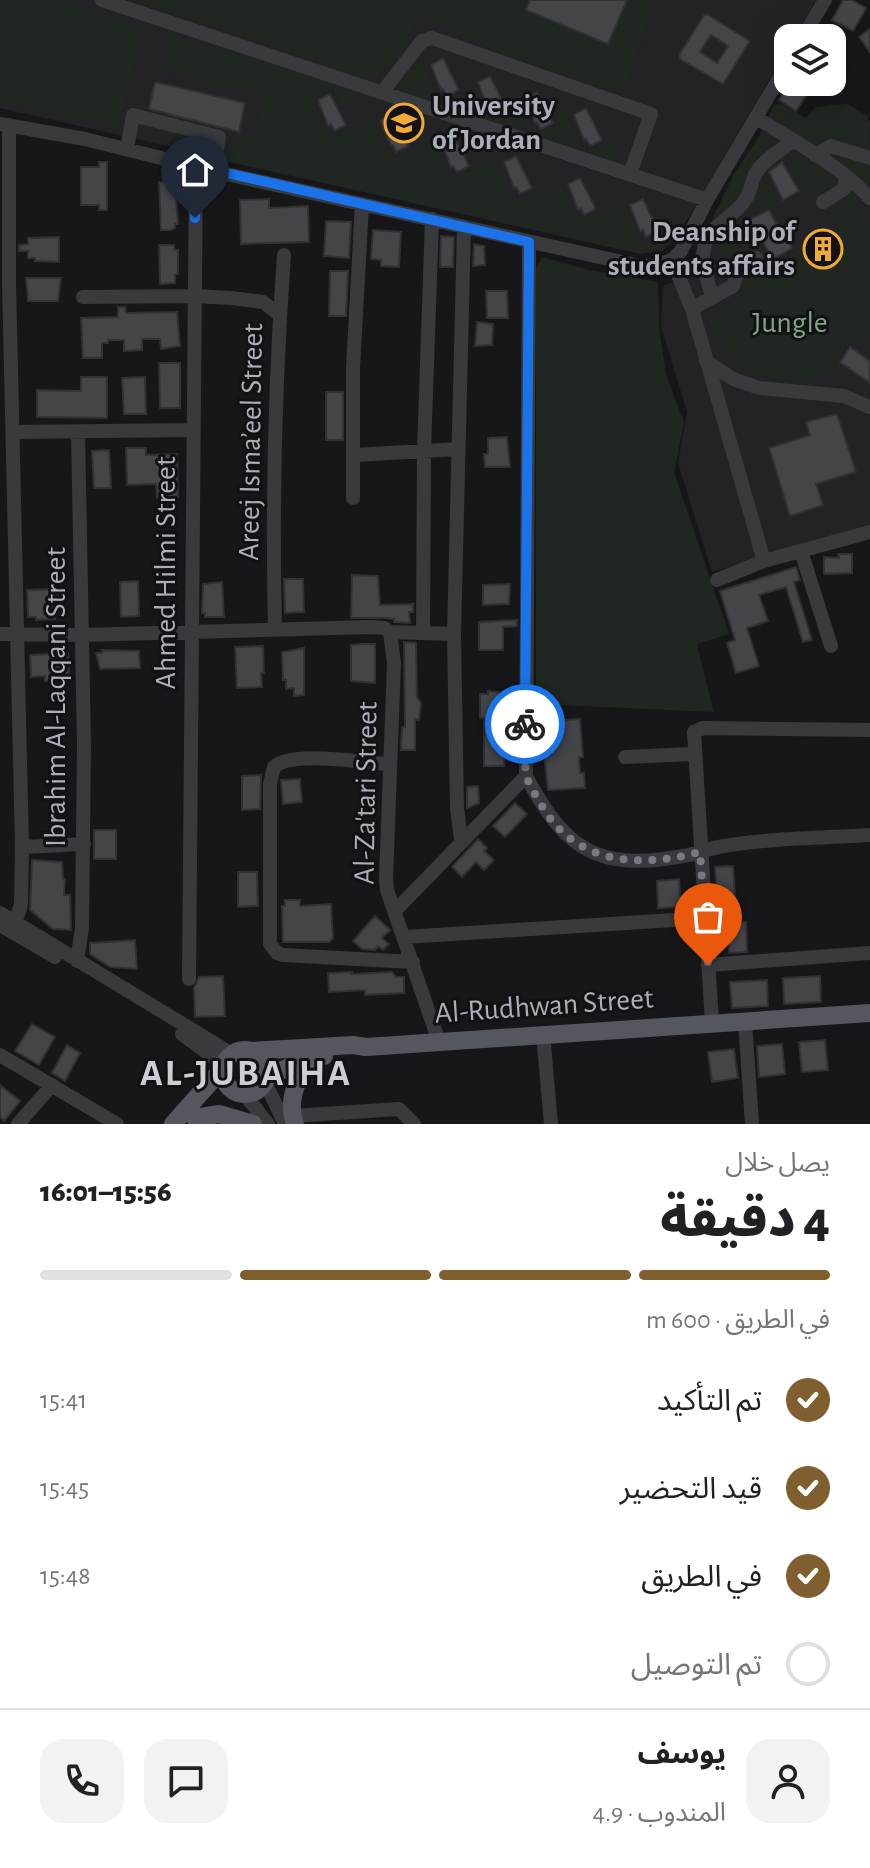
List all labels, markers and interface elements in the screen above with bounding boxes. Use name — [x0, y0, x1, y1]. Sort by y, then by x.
map controls — [774, 24, 846, 96]
button: layers — [774, 24, 846, 96]
place label: University of Jordan — [432, 91, 555, 155]
school or university icon: University of Jordan — [383, 102, 425, 144]
pin — [161, 136, 229, 218]
icon: home — [173, 148, 217, 192]
place label: Deanship of students affairs — [608, 217, 797, 281]
building icon: Deanship of students affairs — [802, 228, 844, 270]
park label: Jungle — [752, 308, 828, 338]
street label: Areej Isma’eel Street — [234, 323, 268, 561]
street label: Ahmed Hilmi Street — [151, 456, 181, 689]
street label: Ibrahim Al-Laqqani Street — [41, 547, 71, 847]
courier — [485, 684, 565, 764]
street label: Al-Za'tari Street — [349, 701, 383, 885]
icon: bike — [503, 702, 547, 746]
pin — [674, 883, 742, 965]
icon: bag — [686, 895, 730, 939]
street label: Al-Rudhwan Street — [434, 983, 655, 1029]
district label: AL-JUBAIHA — [140, 1055, 352, 1093]
text: يصل خلال — [725, 1150, 830, 1176]
text: 15:56–16:01 — [40, 1177, 172, 1207]
text: 4 دقيقة — [660, 1194, 830, 1246]
text: في الطريق · 600 m — [646, 1307, 830, 1333]
icon: check — [786, 1378, 830, 1422]
text: تم التأكيد — [657, 1386, 762, 1416]
text: 15:41 — [40, 1387, 87, 1413]
icon: check — [786, 1466, 830, 1510]
text: قيد التحضير — [620, 1474, 762, 1504]
text: 15:45 — [40, 1475, 89, 1501]
icon: check — [786, 1554, 830, 1598]
text: في الطريق — [641, 1562, 762, 1592]
text: 15:48 — [40, 1563, 91, 1589]
text: تم التوصيل — [631, 1650, 762, 1680]
button: phone — [40, 1739, 124, 1823]
button: chat — [144, 1739, 228, 1823]
text: يوسف — [638, 1739, 726, 1769]
button: person — [746, 1739, 830, 1823]
text: المندوب · 4.9 — [593, 1800, 726, 1826]

